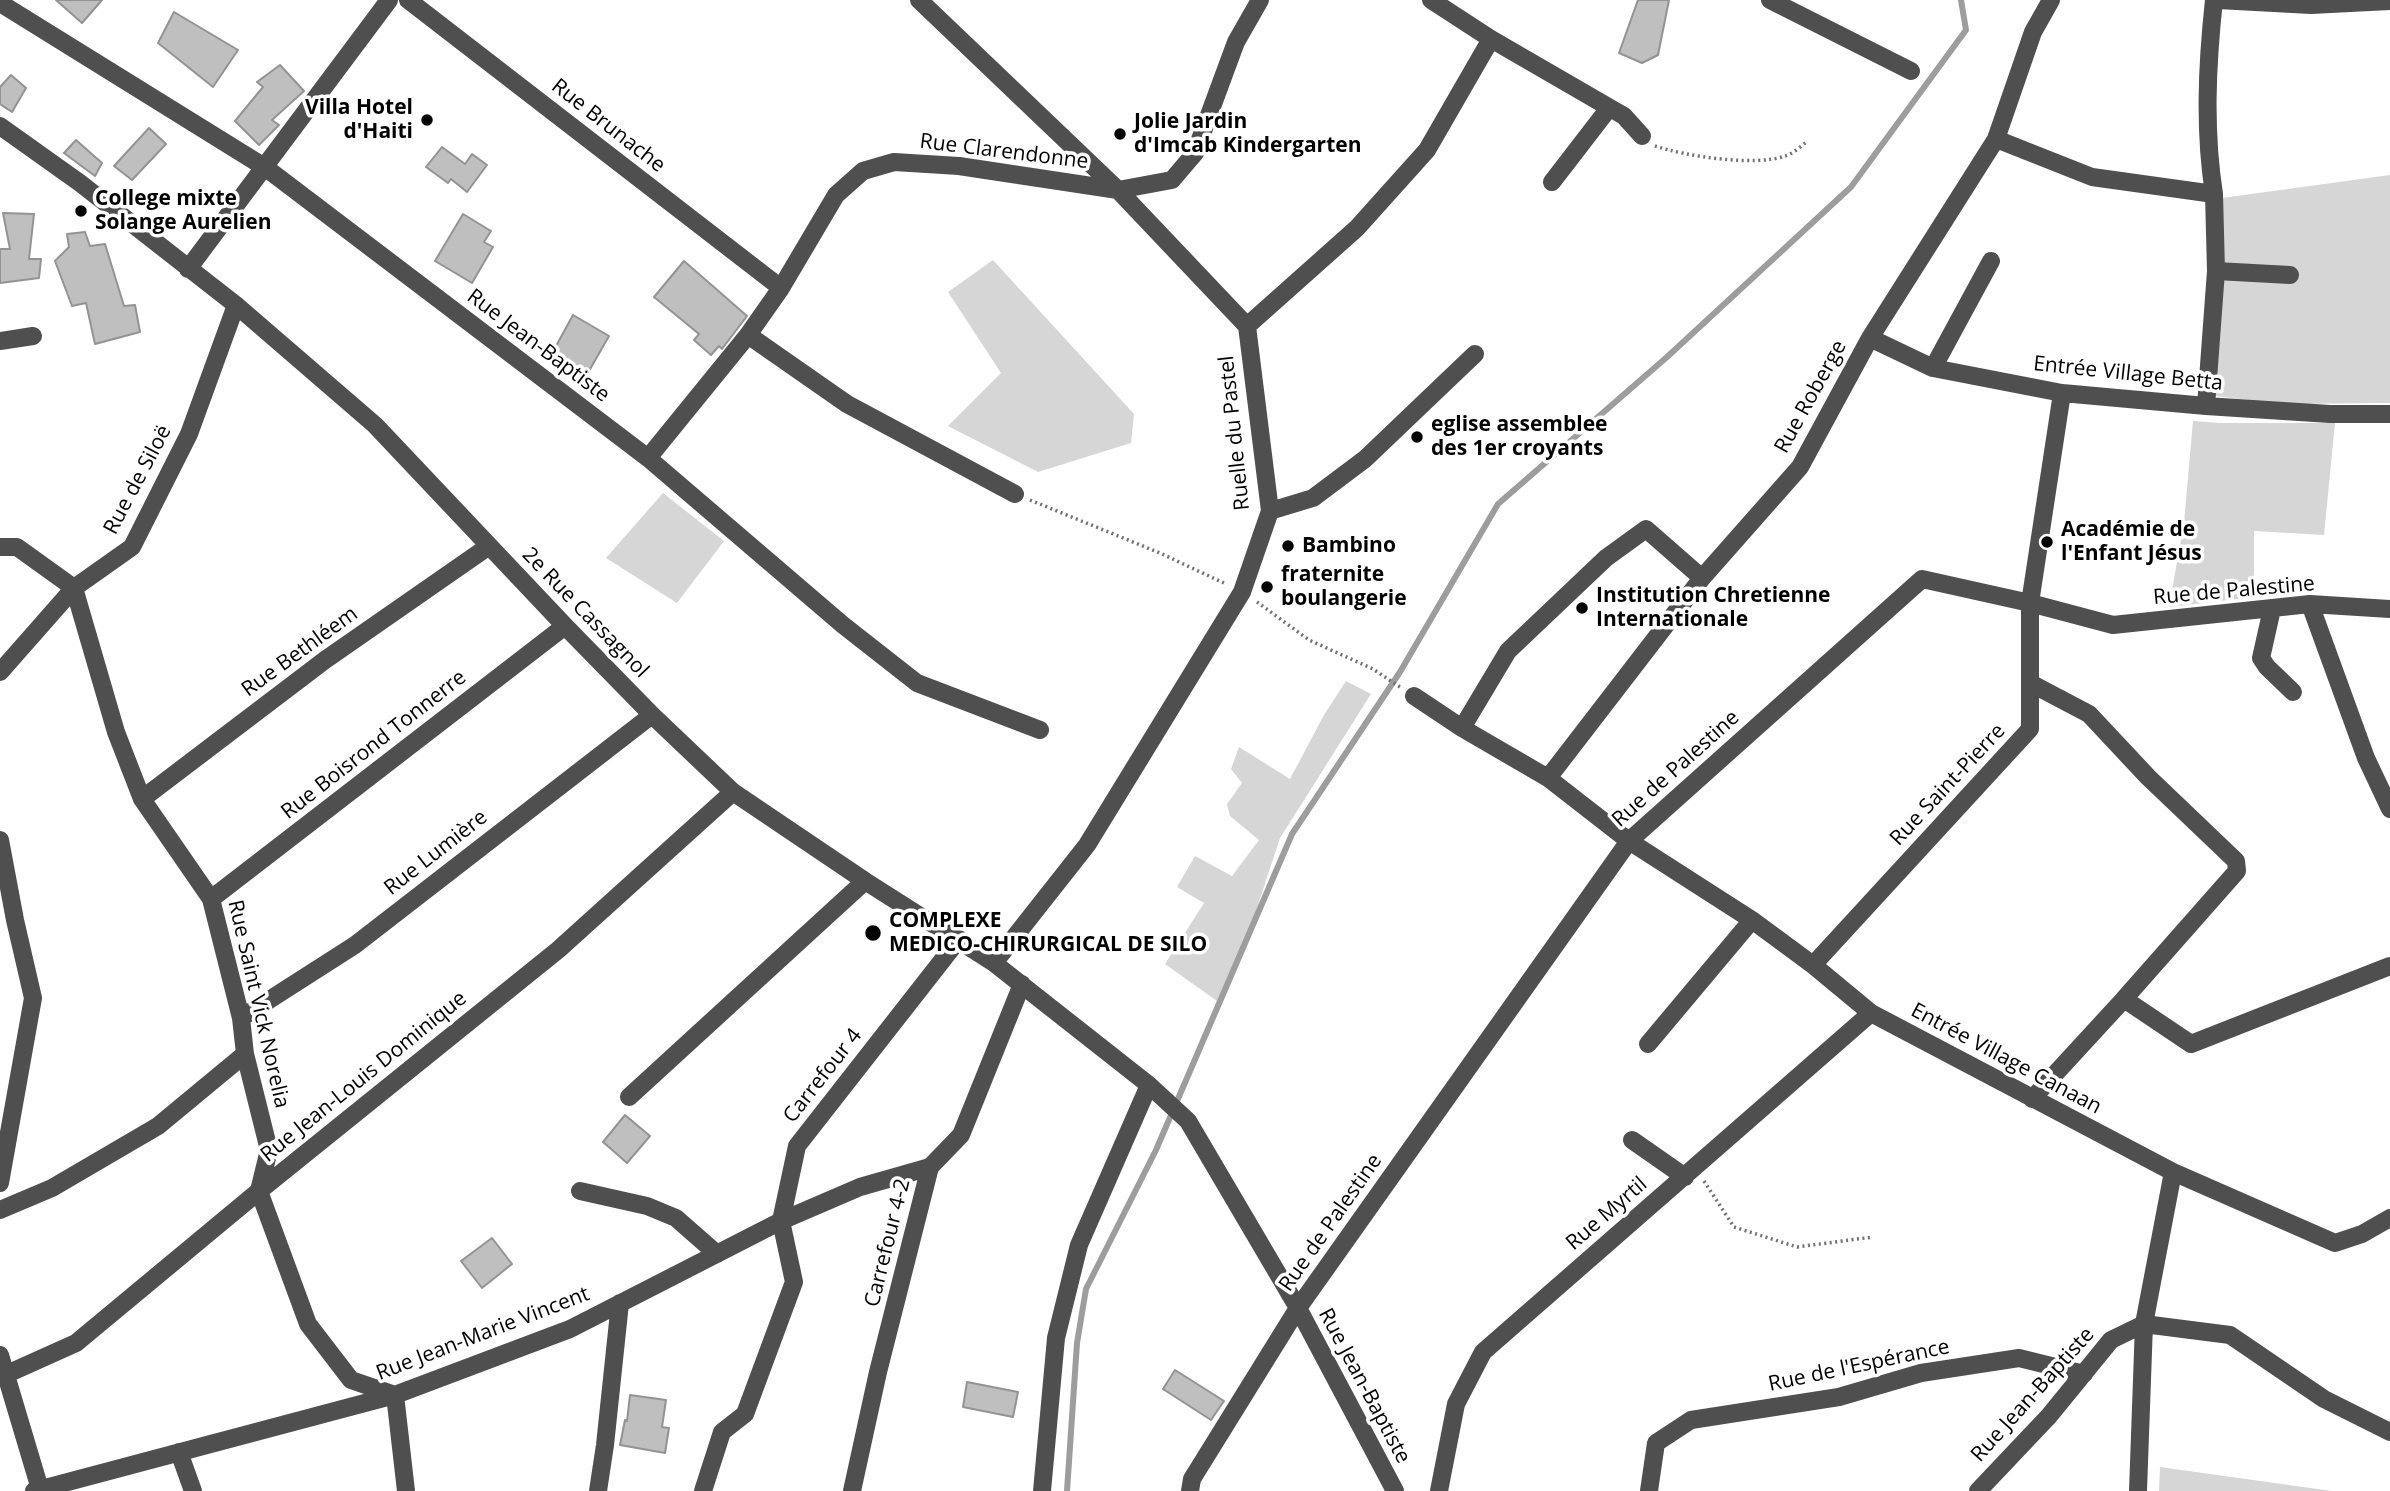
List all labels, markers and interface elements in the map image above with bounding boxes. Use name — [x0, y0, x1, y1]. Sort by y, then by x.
street label: Rue Brunache — [546, 74, 670, 178]
place label: Villa Hotel d'Haiti — [305, 95, 413, 145]
place label: Jolie Jardin d'Imcab Kindergarten — [1134, 109, 1361, 159]
marker: Villa Hotel d'Haiti — [419, 112, 435, 128]
marker: Jolie Jardin d'Imcab Kindergarten — [1112, 126, 1128, 142]
street label: Rue Clarendonne — [918, 129, 1090, 175]
place label: College mixte Solange Aurelien — [95, 186, 271, 236]
marker: College mixte Solange Aurelien — [73, 203, 89, 219]
street label: Rue Jean-Baptiste — [462, 284, 614, 408]
street label: Rue Roberge — [1770, 336, 1852, 458]
street label: Entrée Village Betta — [2032, 352, 2224, 396]
street label: Ruelle du Pastel — [1214, 354, 1256, 512]
place label: eglise assemblee des 1er croyants — [1431, 412, 1607, 462]
street label: Rue de Siloë — [99, 421, 177, 539]
marker: eglise assemblee des 1er croyants — [1409, 429, 1425, 445]
place label: Académie de l'Enfant Jésus — [2061, 517, 2202, 567]
place label: Bambino — [1302, 533, 1396, 559]
marker: Académie de l'Enfant Jésus — [2039, 534, 2055, 550]
marker: Bambino — [1280, 538, 1296, 554]
street label: 2e Rue Cassagnol — [516, 543, 654, 683]
place label: fraternite boulangerie — [1281, 562, 1407, 612]
street label: Rue de Palestine — [2152, 571, 2316, 611]
marker: fraternite boulangerie — [1259, 579, 1275, 595]
place label: Institution Chretienne Internationale — [1596, 583, 1830, 633]
marker: Institution Chretienne Internationale — [1574, 600, 1590, 616]
street label: Rue Bethléem — [237, 602, 363, 702]
street label: Rue Boisrond Tonnerre — [277, 665, 471, 825]
street label: Rue de Palestine — [1607, 705, 1745, 833]
street label: Rue Saint-Pierre — [1885, 719, 2011, 851]
street label: Rue Lumière — [379, 805, 493, 901]
street label: Rue Saint Vick Norelia — [222, 897, 294, 1111]
place label: COMPLEXE MEDICO-CHIRURGICAL DE SILO — [889, 908, 1207, 958]
marker: COMPLEXE MEDICO-CHIRURGICAL DE SILO — [863, 923, 883, 943]
street label: Rue Jean-Louis Dominique — [256, 986, 472, 1168]
street label: Entrée Village Canaan — [1906, 998, 2106, 1120]
street label: Carrefour 4 — [778, 1024, 868, 1128]
street label: Rue de Palestine — [1274, 1149, 1388, 1297]
street label: Rue Myrtil — [1561, 1172, 1653, 1256]
street label: Carrefour 4-2 — [860, 1176, 916, 1310]
street label: Rue Jean-Marie Vincent — [373, 1282, 593, 1386]
street label: Rue Jean-Baptiste — [1313, 1304, 1415, 1468]
street label: Rue Jean-Baptiste — [1966, 1323, 2100, 1467]
street label: Rue de l'Espérance — [1766, 1335, 1952, 1397]

